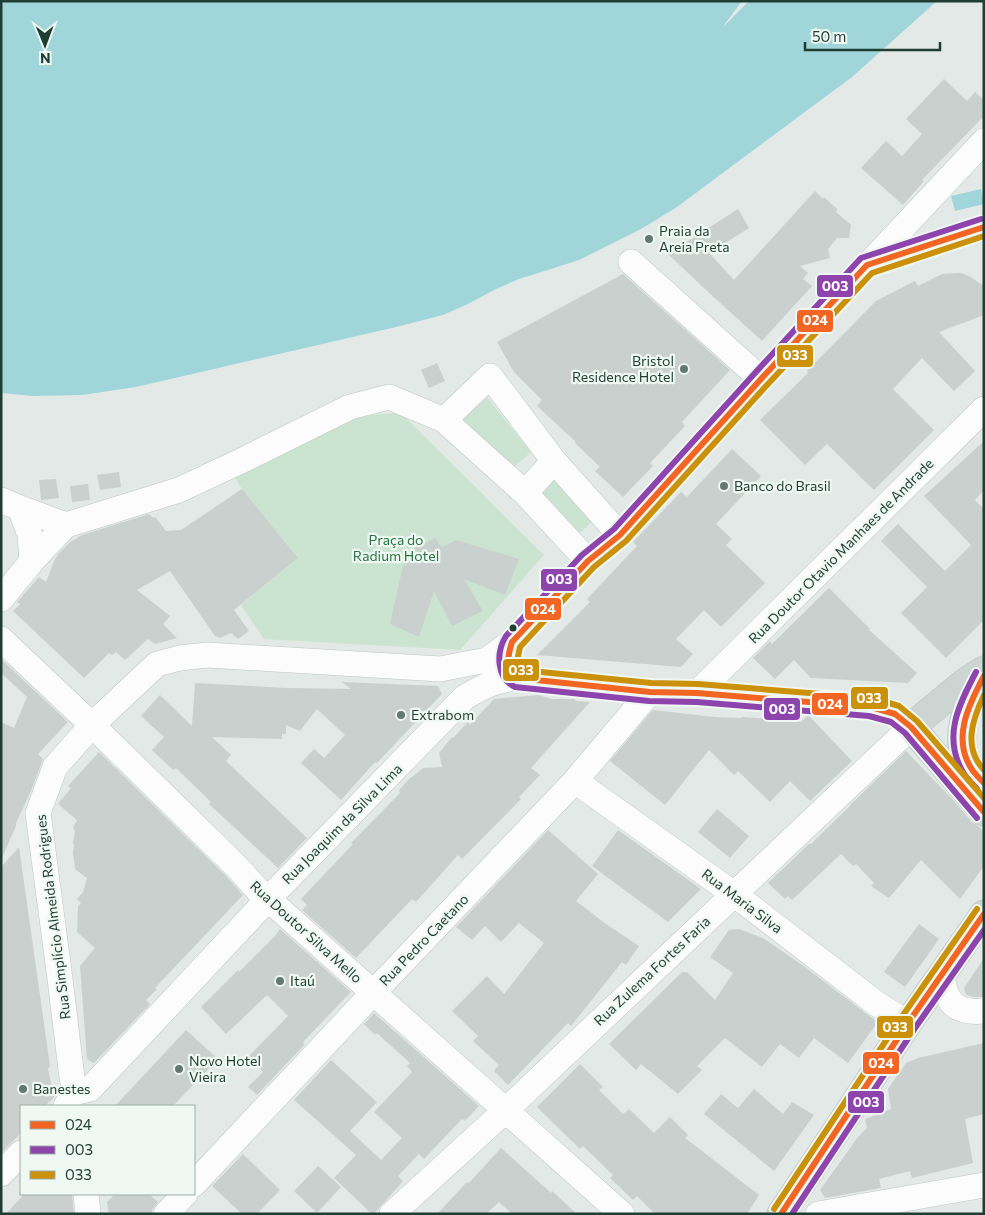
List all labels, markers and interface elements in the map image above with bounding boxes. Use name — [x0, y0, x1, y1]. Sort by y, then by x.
north arrow — [20, 20, 70, 70]
scale bar — [805, 20, 940, 52]
text: 50 m — [812, 27, 846, 45]
text: N — [40, 50, 51, 67]
place label: Praia da Areia Preta — [659, 222, 729, 255]
marker: Praia da Areia Preta — [643, 233, 655, 245]
line badge: 003 — [816, 274, 854, 298]
text: 003 — [822, 277, 848, 294]
line badge: 024 — [796, 309, 834, 333]
text: 024 — [802, 311, 828, 328]
line badge: 033 — [776, 344, 814, 368]
text: 033 — [782, 346, 808, 363]
place label: Bristol Residence Hotel — [572, 352, 674, 385]
marker: Bristol Residence Hotel — [678, 363, 690, 375]
street label: Rua Doutor Otavio Manhaes de Andrade — [745, 455, 937, 647]
place label: Banco do Brasil — [734, 477, 831, 494]
marker: Banco do Brasil — [718, 480, 730, 492]
park label: Praça do Radium Hotel — [353, 531, 439, 564]
line badge: 003 — [540, 568, 578, 592]
text: 003 — [546, 570, 572, 587]
line badge: 024 — [524, 597, 562, 621]
text: 024 — [530, 600, 556, 617]
unlabelled marker — [508, 623, 518, 633]
line badge: 033 — [502, 658, 540, 682]
text: 033 — [508, 661, 534, 678]
line badge: 033 — [850, 686, 889, 710]
text: 033 — [856, 689, 882, 706]
line badge: 024 — [811, 692, 849, 716]
text: 024 — [817, 695, 843, 712]
line badge: 003 — [763, 697, 801, 721]
text: 003 — [769, 700, 795, 717]
place label: Extrabom — [411, 706, 474, 723]
marker: Extrabom — [395, 709, 407, 721]
street label: Rua Joaquim da Silva Lima — [278, 760, 405, 887]
street label: Rua Simplício Almeida Rodrigues — [31, 814, 74, 1021]
street label: Rua Maria Silva — [699, 865, 786, 936]
street label: Rua Doutor Silva Mello — [247, 877, 366, 986]
street label: Rua Pedro Caetano — [375, 890, 472, 989]
street label: Rua Zulema Fortes Faria — [590, 912, 713, 1029]
place label: Itaú — [290, 972, 315, 989]
marker: Itaú — [274, 975, 286, 987]
line badge: 033 — [876, 1015, 914, 1039]
text: 033 — [882, 1018, 908, 1035]
line badge: 024 — [862, 1051, 900, 1075]
place label: Novo Hotel Vieira — [189, 1052, 261, 1085]
text: 024 — [868, 1054, 894, 1071]
marker: Novo Hotel Vieira — [173, 1063, 185, 1075]
place label: Banestes — [33, 1080, 91, 1097]
marker: Banestes — [17, 1083, 29, 1095]
line badge: 003 — [847, 1090, 885, 1114]
text: 003 — [853, 1093, 879, 1110]
legend — [20, 1105, 195, 1195]
text: 024 — [65, 1115, 92, 1133]
text: 003 — [65, 1140, 93, 1158]
text: 033 — [65, 1165, 92, 1183]

